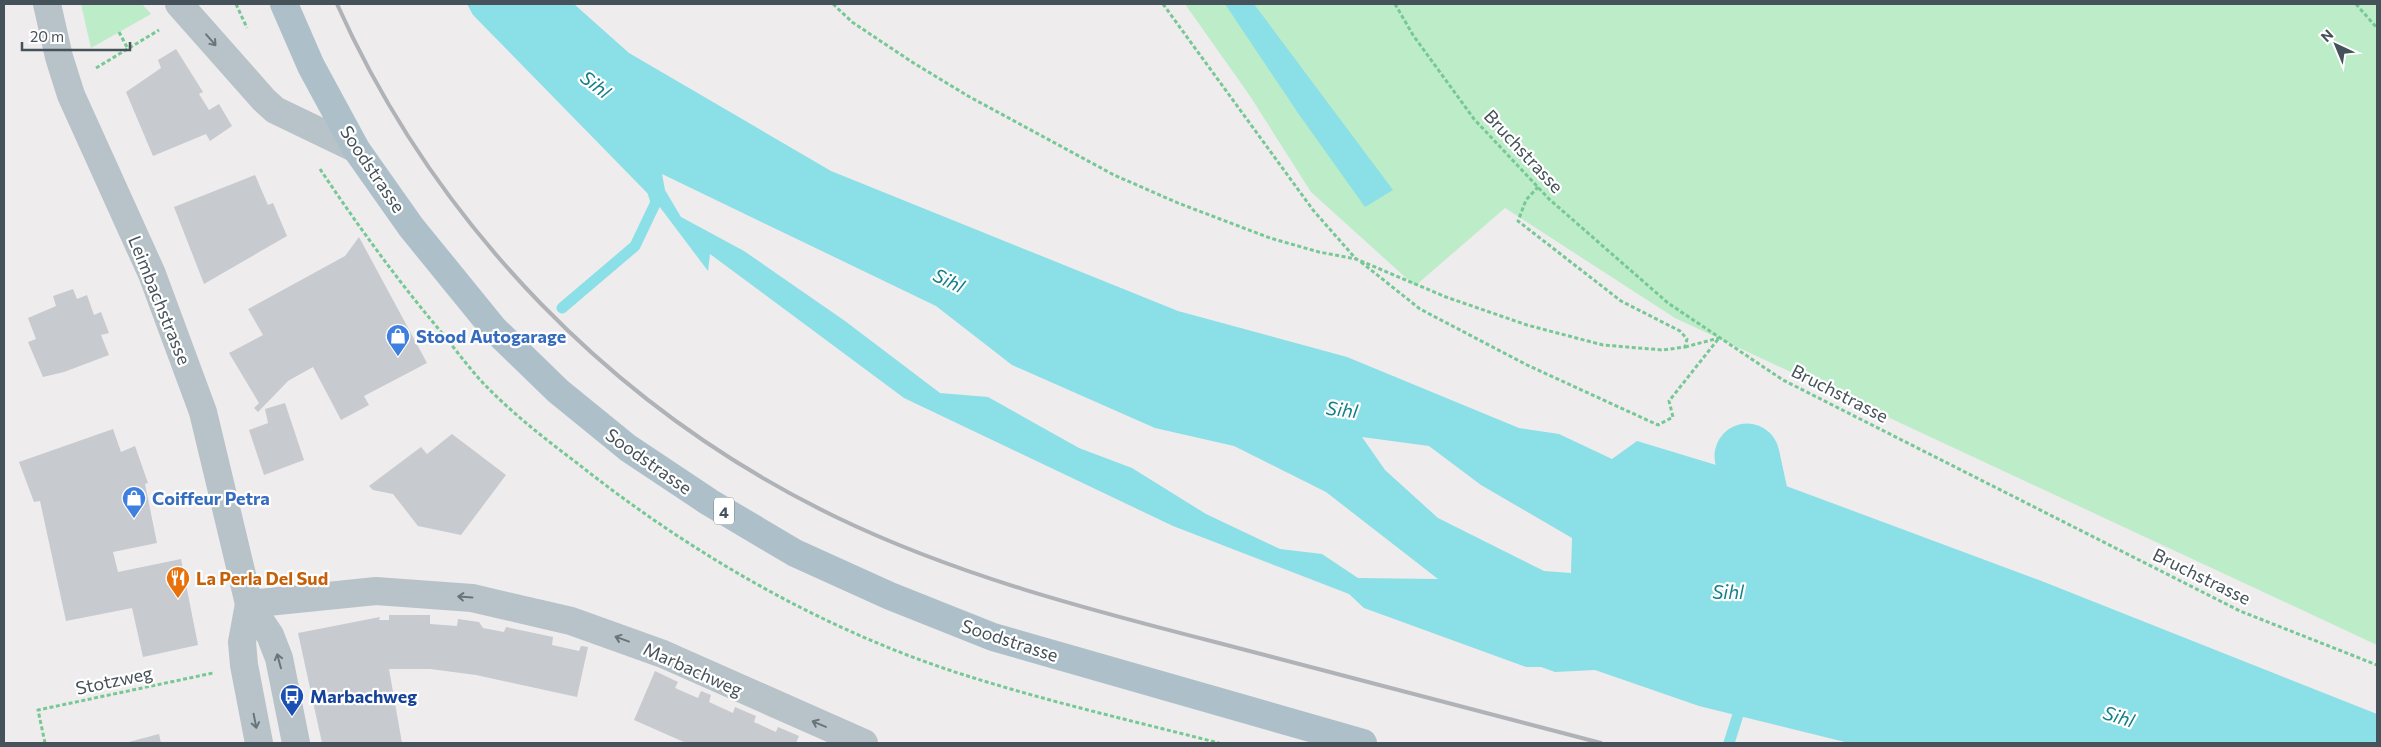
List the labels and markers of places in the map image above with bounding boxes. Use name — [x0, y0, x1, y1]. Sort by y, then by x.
shop icon: Stood Autogarage — [385, 323, 411, 357]
place label: Stood Autogarage — [416, 325, 566, 347]
shop icon: Coiffeur Petra — [121, 485, 147, 519]
place label: Coiffeur Petra — [152, 487, 270, 509]
restaurant icon: La Perla Del Sud — [165, 565, 191, 599]
place label: La Perla Del Sud — [196, 567, 328, 589]
bus stop icon: Marbachweg — [279, 683, 305, 717]
place label: Marbachweg — [310, 685, 417, 707]

